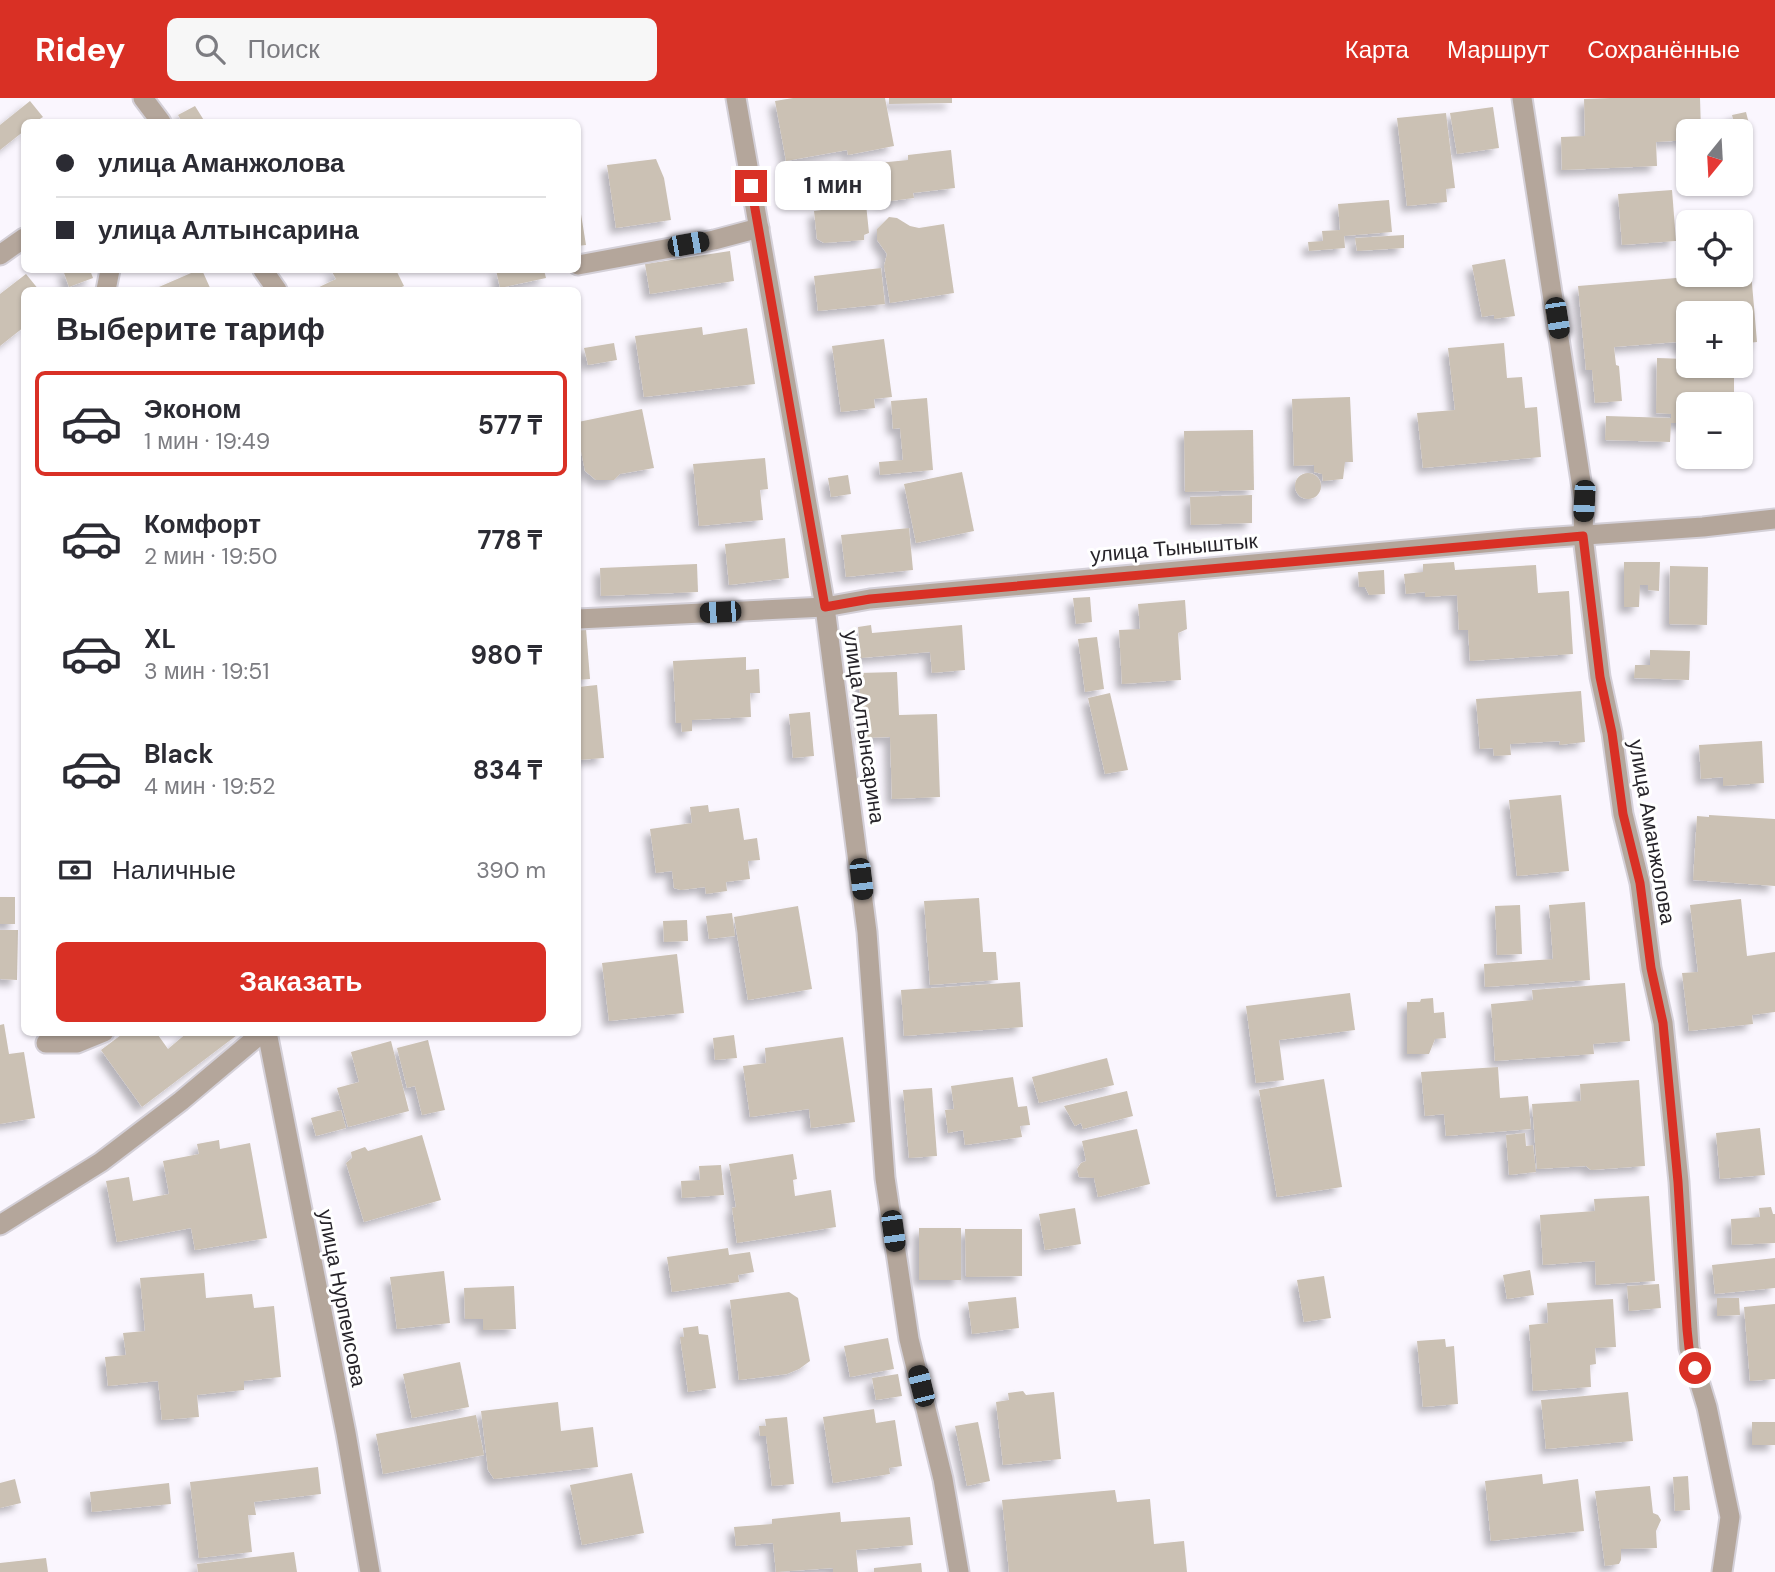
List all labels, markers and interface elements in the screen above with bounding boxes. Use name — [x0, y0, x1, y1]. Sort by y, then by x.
search box — [167, 18, 657, 81]
text: Ridey — [35, 28, 125, 71]
icon: search — [191, 30, 229, 68]
text: Поиск — [247, 32, 320, 66]
text: Карта — [1345, 34, 1409, 65]
text: Маршрут — [1447, 34, 1549, 65]
text: Сохранённые — [1587, 34, 1740, 65]
north arrow — [1676, 119, 1754, 196]
map controls — [1676, 119, 1753, 469]
text: улица Аманжолова — [98, 146, 345, 180]
callout: 1 мин — [776, 162, 891, 210]
route end — [735, 170, 767, 202]
text: 1 мин — [804, 170, 862, 200]
button: locate — [1676, 210, 1753, 287]
text: улица Алтынсарина — [98, 213, 359, 247]
car — [666, 230, 711, 258]
car — [1544, 296, 1571, 340]
button: + — [1676, 301, 1753, 378]
text: Выберите тариф — [56, 308, 325, 350]
icon: car — [60, 392, 123, 455]
text: Эконом — [144, 392, 242, 426]
button: − — [1676, 392, 1753, 469]
text: 577 ₸ — [478, 408, 542, 442]
text: 1 мин · 19:49 — [144, 426, 270, 456]
car — [1573, 479, 1596, 523]
icon: car — [60, 507, 123, 570]
text: Комфорт — [144, 507, 261, 541]
text: 778 ₸ — [477, 523, 542, 557]
street label: улица Тыныштык — [1089, 527, 1260, 569]
text: 2 мин · 19:50 — [144, 541, 278, 571]
car — [699, 600, 742, 624]
icon: car — [60, 622, 123, 685]
text: XL — [144, 622, 176, 656]
street label: улица Алтынсарина — [837, 629, 891, 826]
text: 980 ₸ — [471, 638, 542, 672]
text: 3 мин · 19:51 — [144, 656, 269, 686]
icon: car — [60, 737, 123, 800]
text: Black — [144, 737, 214, 771]
street label: улица Аманжолова — [1622, 737, 1682, 927]
text: 834 ₸ — [473, 753, 542, 787]
text: 4 мин · 19:52 — [144, 771, 275, 801]
icon: cash — [56, 851, 94, 889]
text: Наличные — [112, 853, 236, 887]
text: 390 m — [476, 855, 546, 885]
car — [849, 857, 874, 901]
button: Заказать — [56, 942, 546, 1022]
street label: улица Нурпеисова — [311, 1207, 373, 1389]
car — [880, 1209, 907, 1253]
route start — [1679, 1352, 1711, 1384]
car — [906, 1363, 937, 1409]

